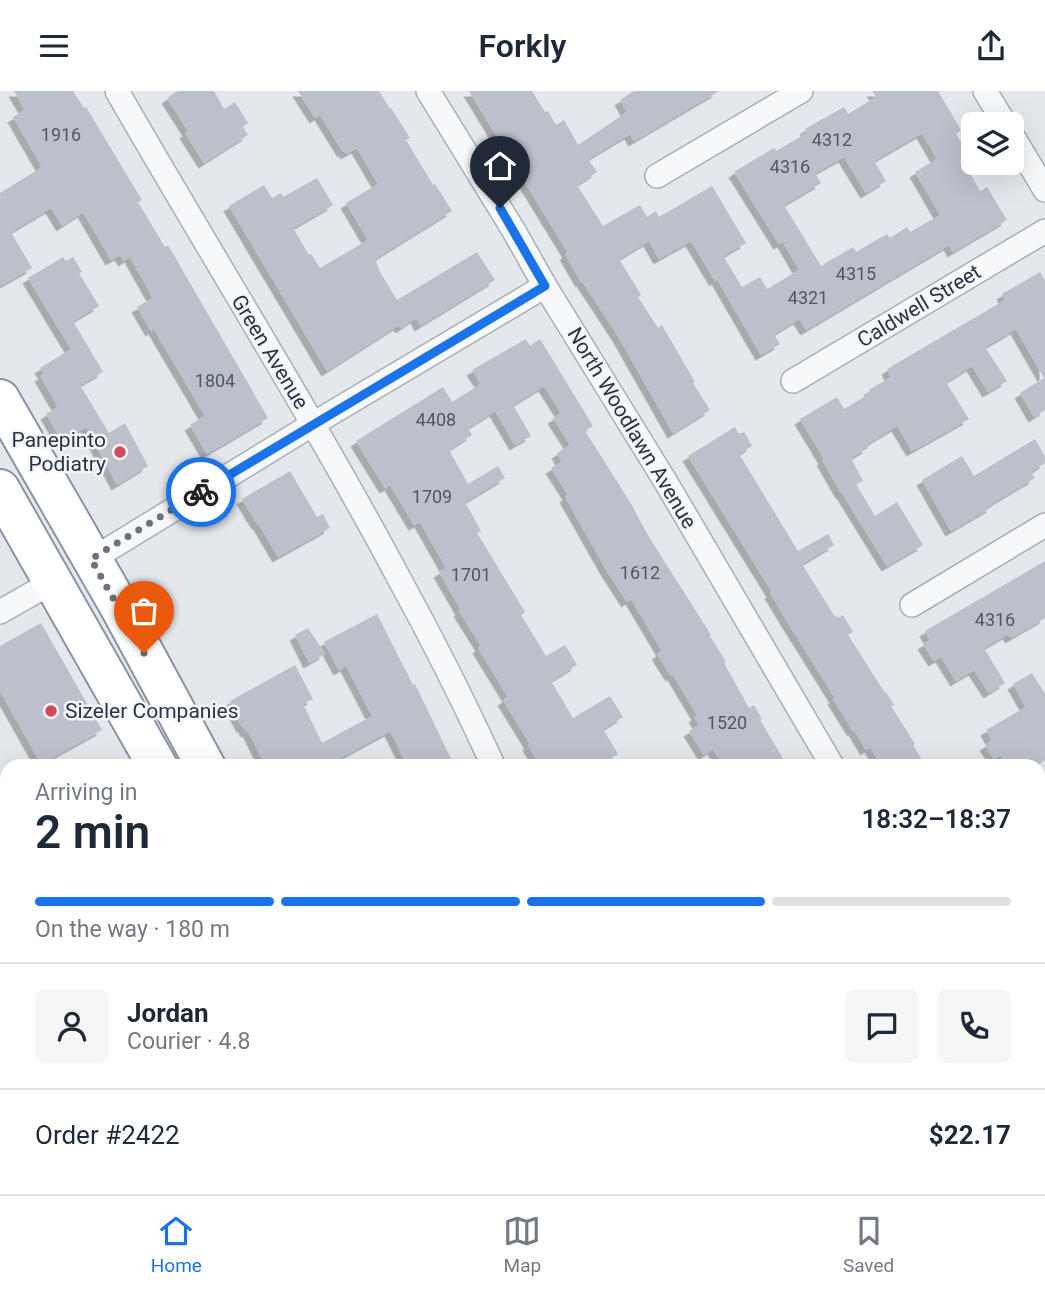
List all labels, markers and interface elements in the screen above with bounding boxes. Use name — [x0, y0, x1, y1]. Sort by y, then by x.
icon: menu — [35, 27, 73, 65]
text: Forkly — [479, 27, 566, 65]
icon: share — [972, 27, 1010, 65]
map controls — [961, 112, 1024, 175]
button: layers — [961, 112, 1024, 175]
house number: 1916 — [41, 124, 81, 145]
house number: 4312 — [812, 129, 852, 150]
pin — [470, 136, 530, 208]
icon: home — [481, 147, 519, 185]
house number: 4316 — [770, 156, 810, 177]
street label: Caldwell Street — [853, 260, 985, 352]
house number: 4315 — [836, 263, 876, 284]
house number: 4321 — [788, 287, 828, 308]
street label: Green Avenue — [226, 291, 314, 413]
street label: North Woodlawn Avenue — [562, 323, 702, 533]
house number: 1804 — [195, 370, 235, 391]
house number: 4408 — [416, 409, 456, 430]
place label: Panepinto Podiatry — [12, 428, 106, 476]
marker: Panepinto Podiatry — [112, 444, 128, 460]
courier — [166, 457, 236, 527]
icon: bike — [182, 473, 220, 511]
house number: 1709 — [412, 486, 452, 507]
house number: 1612 — [620, 562, 660, 583]
house number: 1701 — [451, 564, 491, 585]
pin — [114, 581, 174, 653]
icon: bag — [125, 592, 163, 630]
house number: 4316 — [975, 609, 1015, 630]
place label: Sizeler Companies — [65, 699, 239, 723]
marker: Sizeler Companies — [43, 703, 59, 719]
house number: 1520 — [707, 712, 747, 733]
text: Arriving in — [35, 779, 138, 806]
text: 18:32–18:37 — [861, 804, 1011, 834]
text: 2 min — [35, 805, 150, 859]
text: On the way · 180 m — [35, 916, 230, 943]
button: person — [35, 989, 109, 1063]
button: chat — [845, 989, 919, 1063]
button: phone — [937, 989, 1011, 1063]
text: Jordan — [127, 998, 209, 1028]
text: Courier · 4.8 — [127, 1028, 250, 1055]
text: Order #2422 — [35, 1120, 180, 1150]
text: $22.17 — [929, 1120, 1011, 1150]
tab: Home — [151, 1212, 202, 1277]
tab: Map — [503, 1212, 541, 1277]
tab: Saved — [843, 1212, 894, 1277]

